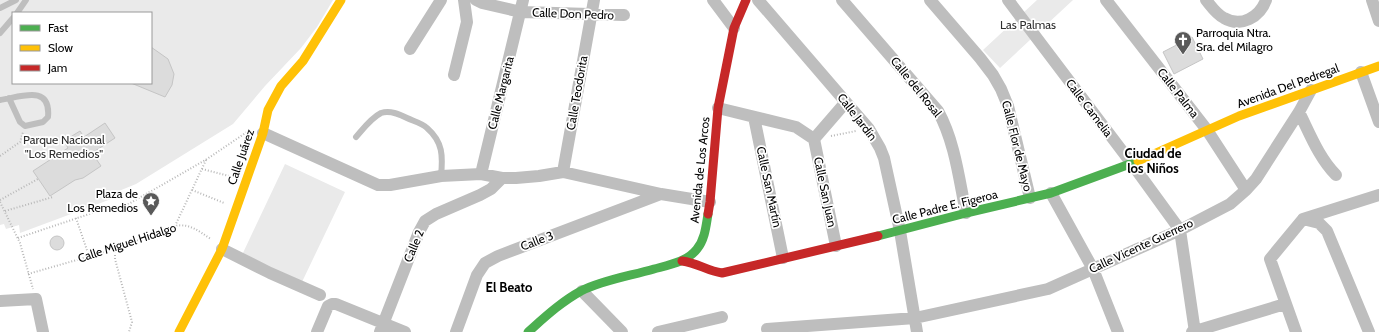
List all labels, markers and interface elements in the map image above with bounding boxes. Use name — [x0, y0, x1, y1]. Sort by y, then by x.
street label: Calle Don Pedro — [532, 5, 615, 22]
legend — [12, 12, 152, 84]
park label: Las Palmas — [1000, 17, 1056, 32]
text: Fast — [48, 20, 68, 35]
place label: Parroquia Ntra. Sra. del Milagro — [1196, 25, 1273, 54]
church icon: Parroquia Ntra. Sra. del Milagro — [1173, 30, 1193, 55]
text: Slow — [48, 40, 73, 55]
street label: Calle Teodorita — [563, 54, 590, 131]
street label: Calle del Rosal — [888, 54, 945, 120]
street label: Calle Margarita — [484, 55, 517, 131]
text: Jam — [47, 60, 67, 75]
street label: Avenida Del Pedregal — [1235, 60, 1341, 111]
street label: Calle Palma — [1154, 65, 1203, 121]
street label: Calle Camelia — [1063, 76, 1116, 140]
street label: Calle Jardín — [834, 90, 881, 144]
street label: Calle Flor de Mayo — [999, 99, 1036, 193]
street label: Avenida de Los Arcos — [686, 116, 713, 224]
street label: Calle Juárez — [224, 127, 257, 187]
park label: Parque Nacional "Los Remedios" — [23, 132, 105, 161]
street label: Calle San Martín — [754, 145, 785, 229]
district label: Ciudad de los Niños — [1125, 145, 1182, 176]
street label: Calle San Juan — [811, 155, 840, 229]
place label: Plaza de Los Remedios — [67, 186, 138, 215]
street label: Calle Padre E. Figeroa — [891, 186, 999, 227]
place icon: Plaza de Los Remedios — [141, 191, 161, 216]
street label: Calle Vicente Guerrero — [1086, 215, 1196, 276]
street label: Calle Miguel Hidalgo — [76, 219, 178, 265]
street label: Calle 2 — [400, 227, 427, 264]
street label: Calle 3 — [518, 227, 555, 254]
district label: El Beato — [486, 279, 533, 295]

